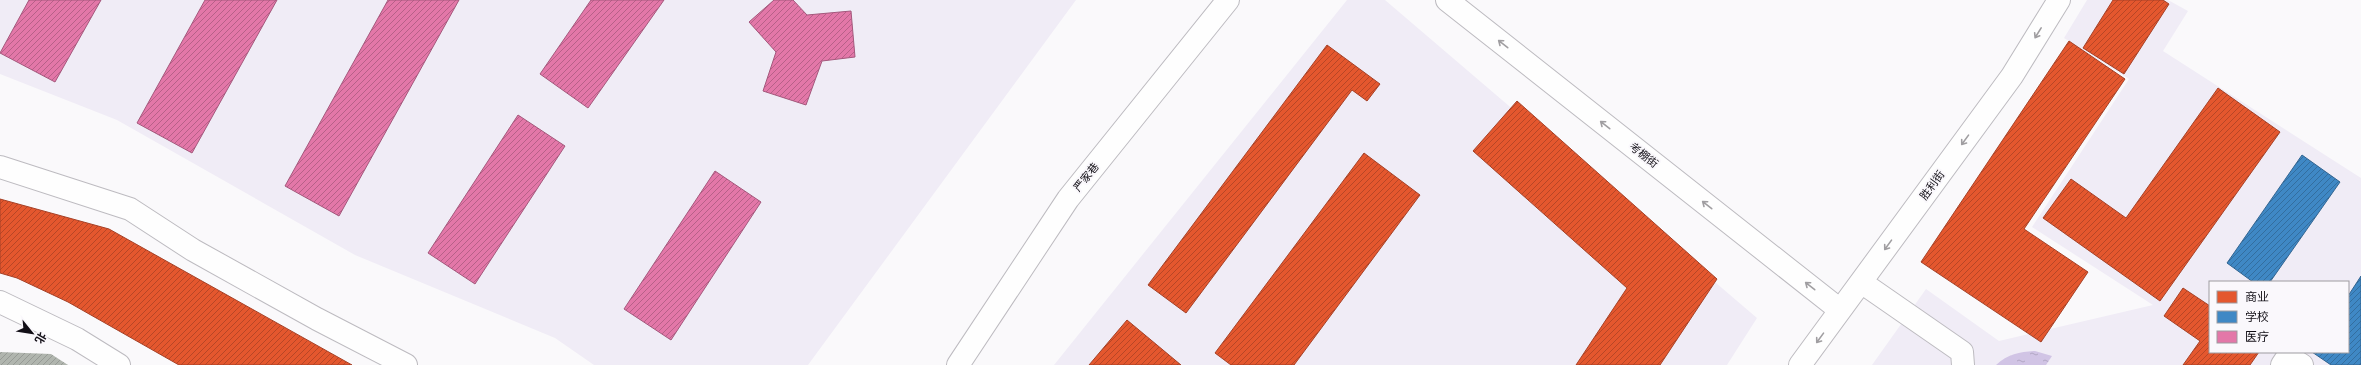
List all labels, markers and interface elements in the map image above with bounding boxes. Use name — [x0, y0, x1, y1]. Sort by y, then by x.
one-way arrow — [2034, 27, 2042, 39]
one-way arrow — [1498, 40, 1509, 49]
one-way arrow — [1600, 121, 1611, 129]
one-way arrow — [1961, 135, 1969, 146]
street label: 考棚街 — [1626, 139, 1662, 171]
street label: 严家巷 — [1069, 159, 1103, 195]
street label: 胜利街 — [1916, 167, 1948, 203]
one-way arrow — [1702, 201, 1713, 210]
one-way arrow — [1884, 239, 1892, 250]
legend — [2209, 281, 2349, 353]
one-way arrow — [1804, 282, 1815, 290]
text: 商业 — [2245, 288, 2269, 305]
text: 学校 — [2245, 308, 2269, 325]
north arrow — [12, 313, 52, 353]
text: 医疗 — [2245, 328, 2269, 345]
text: 北 — [31, 329, 50, 347]
one-way arrow — [1816, 332, 1824, 343]

